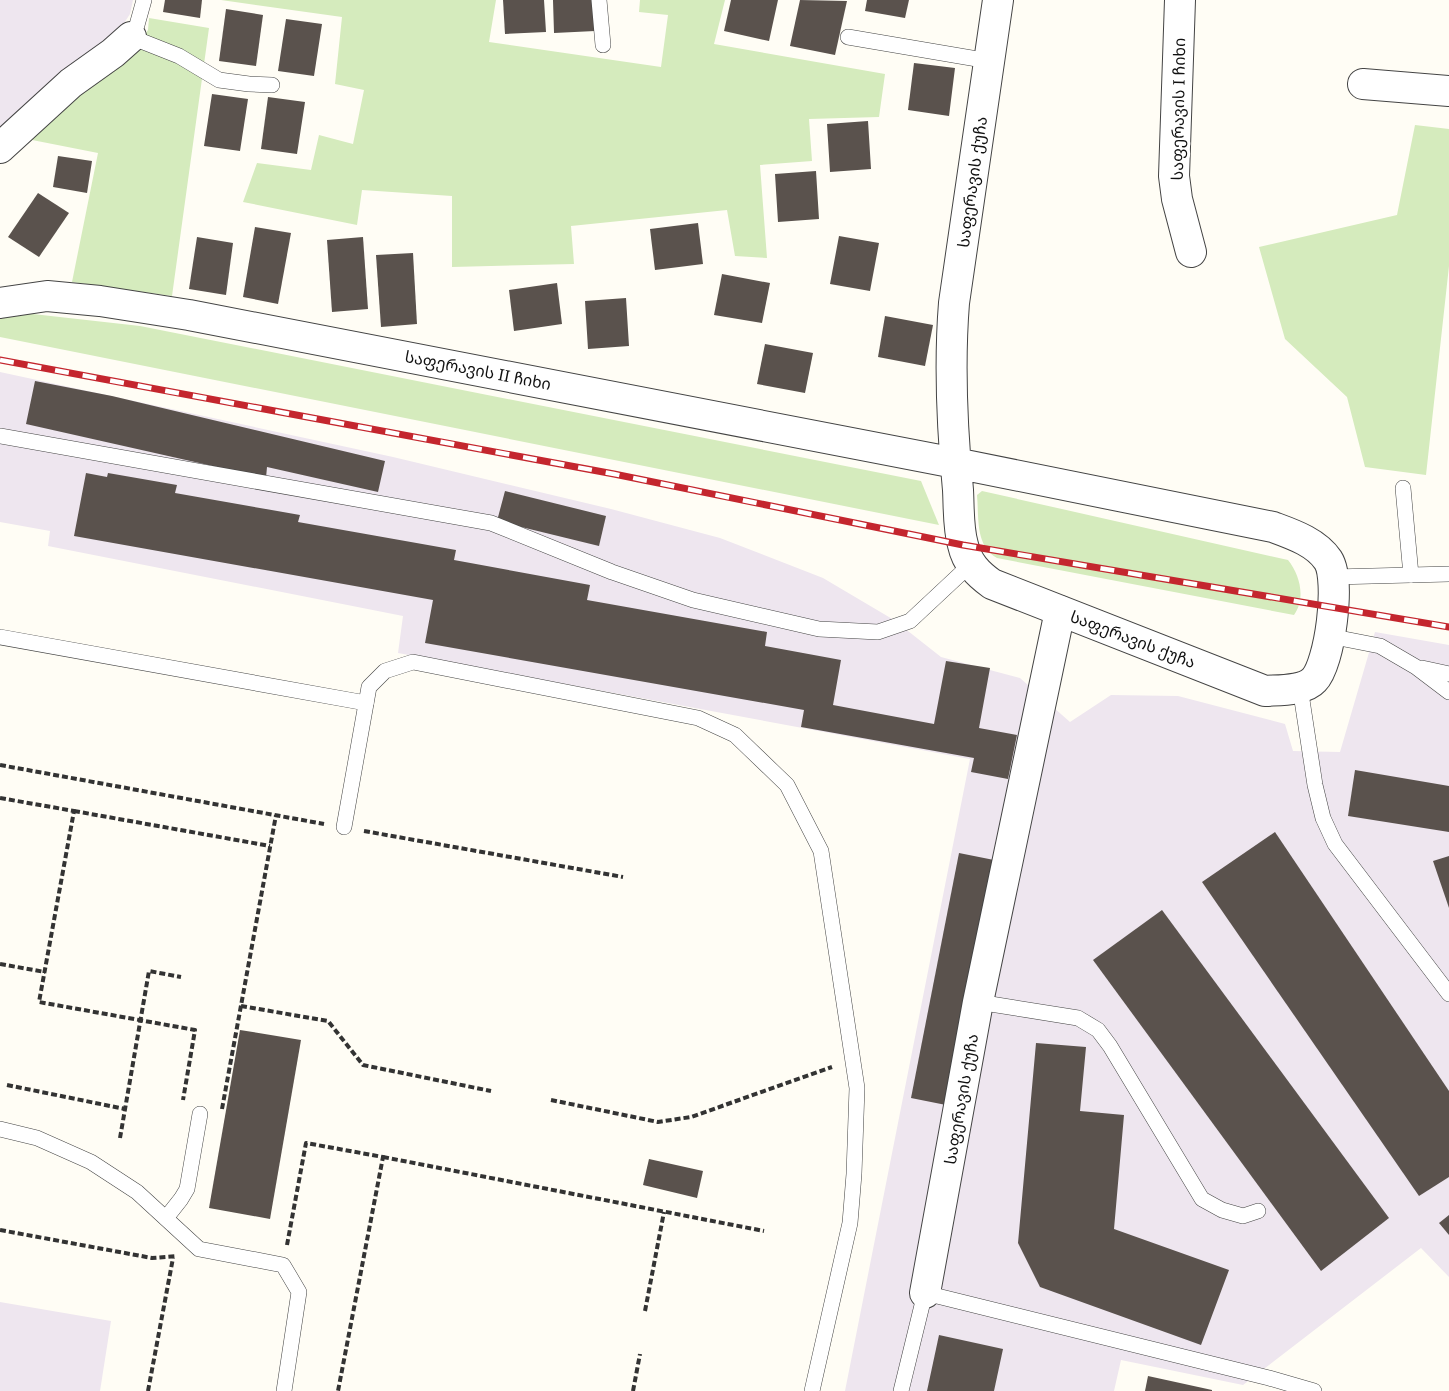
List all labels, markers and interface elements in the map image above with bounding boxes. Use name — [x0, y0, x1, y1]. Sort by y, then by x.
street label: საფერავის I ჩიხი — [1168, 38, 1189, 180]
street label: საფერავის ქუჩა — [954, 115, 991, 249]
street label: საფერავის II ჩიხი — [403, 347, 553, 394]
street label: საფერავის ქუჩა — [1068, 607, 1198, 672]
street label: საფერავის ქუჩა — [941, 1032, 982, 1166]

